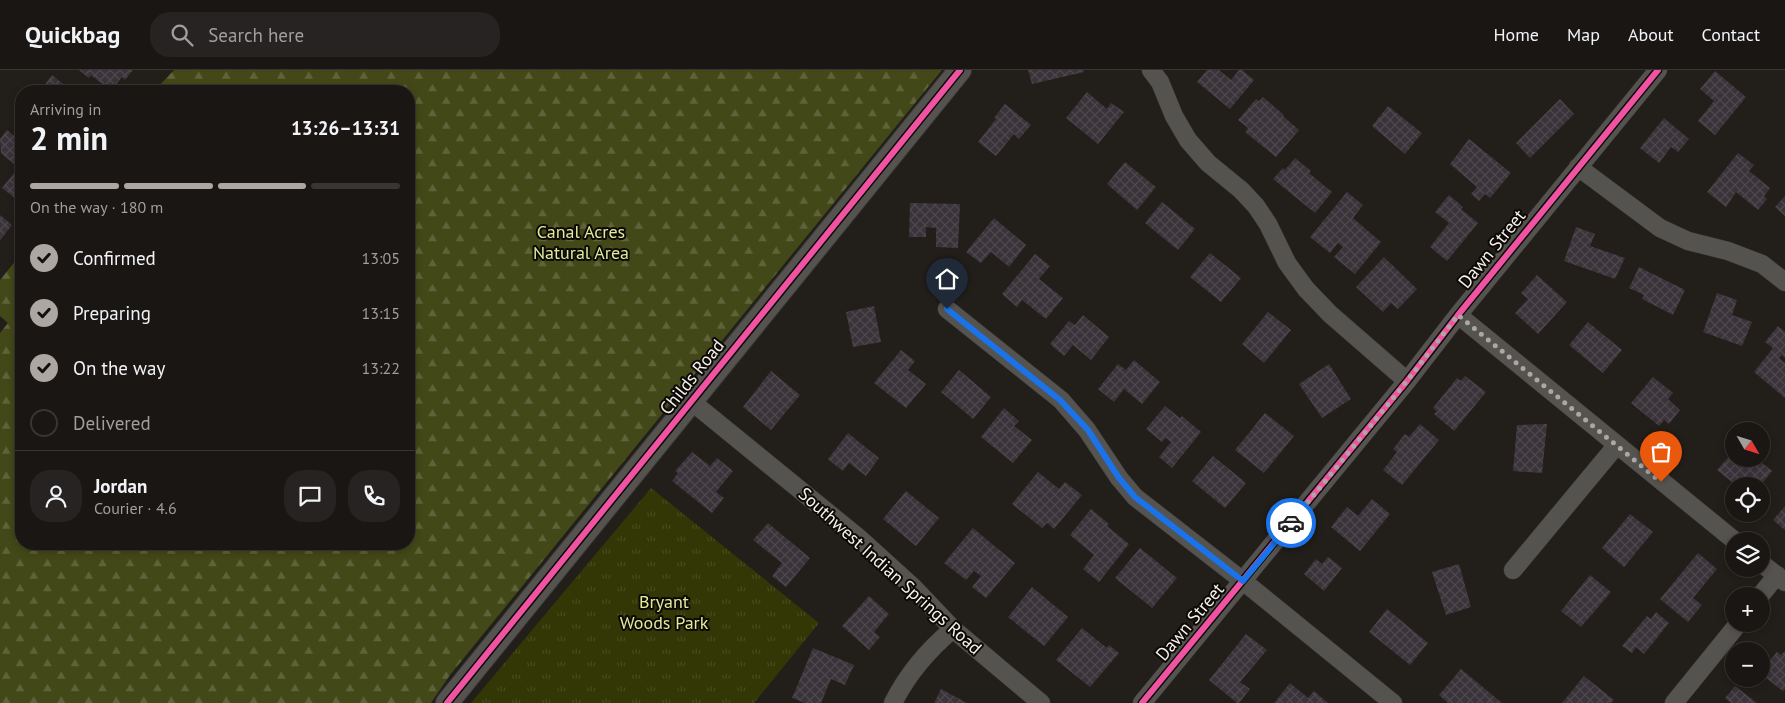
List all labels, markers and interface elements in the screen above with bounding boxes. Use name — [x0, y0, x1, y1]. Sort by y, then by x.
search box — [150, 12, 500, 57]
text: Quickbag — [25, 19, 120, 50]
icon: search — [168, 21, 196, 49]
text: Search here — [208, 23, 304, 47]
text: Home — [1493, 23, 1539, 46]
text: Map — [1567, 23, 1600, 46]
text: About — [1628, 23, 1674, 46]
text: Contact — [1702, 23, 1760, 46]
text: Arriving in — [30, 99, 101, 119]
text: 13:26–13:31 — [291, 116, 400, 140]
text: 2 min — [30, 117, 108, 159]
text: On the way · 180 m — [30, 197, 163, 217]
street label: Dawn Street — [1453, 205, 1530, 293]
park label: Canal Acres Natural Area — [533, 220, 629, 264]
icon: check — [30, 244, 58, 272]
text: Confirmed — [73, 246, 156, 270]
text: 13:05 — [362, 248, 400, 268]
pin — [926, 258, 968, 309]
icon: home — [933, 265, 961, 293]
icon: check — [30, 299, 58, 327]
text: Preparing — [73, 301, 151, 325]
text: 13:15 — [362, 303, 400, 323]
street label: Childs Road — [654, 334, 729, 419]
icon: check — [30, 354, 58, 382]
text: On the way — [73, 356, 165, 380]
text: 13:22 — [362, 358, 400, 378]
text: Delivered — [73, 411, 151, 435]
north arrow — [1725, 422, 1770, 468]
map controls — [1725, 422, 1770, 687]
pin — [1640, 431, 1682, 482]
icon: bag — [1647, 438, 1675, 466]
button: person — [30, 470, 82, 522]
button: chat — [284, 470, 336, 522]
button: phone — [348, 470, 400, 522]
text: Jordan — [94, 474, 147, 498]
button: locate — [1725, 477, 1770, 522]
street label: Southwest Indian Springs Road — [794, 482, 987, 659]
text: Courier · 4.6 — [94, 498, 177, 518]
courier — [1266, 498, 1316, 548]
icon: car — [1277, 509, 1305, 537]
button: layers — [1725, 532, 1770, 577]
street label: Dawn Street — [1150, 578, 1229, 665]
button: + — [1725, 587, 1770, 632]
park label: Bryant Woods Park — [620, 590, 709, 634]
button: − — [1725, 642, 1770, 687]

